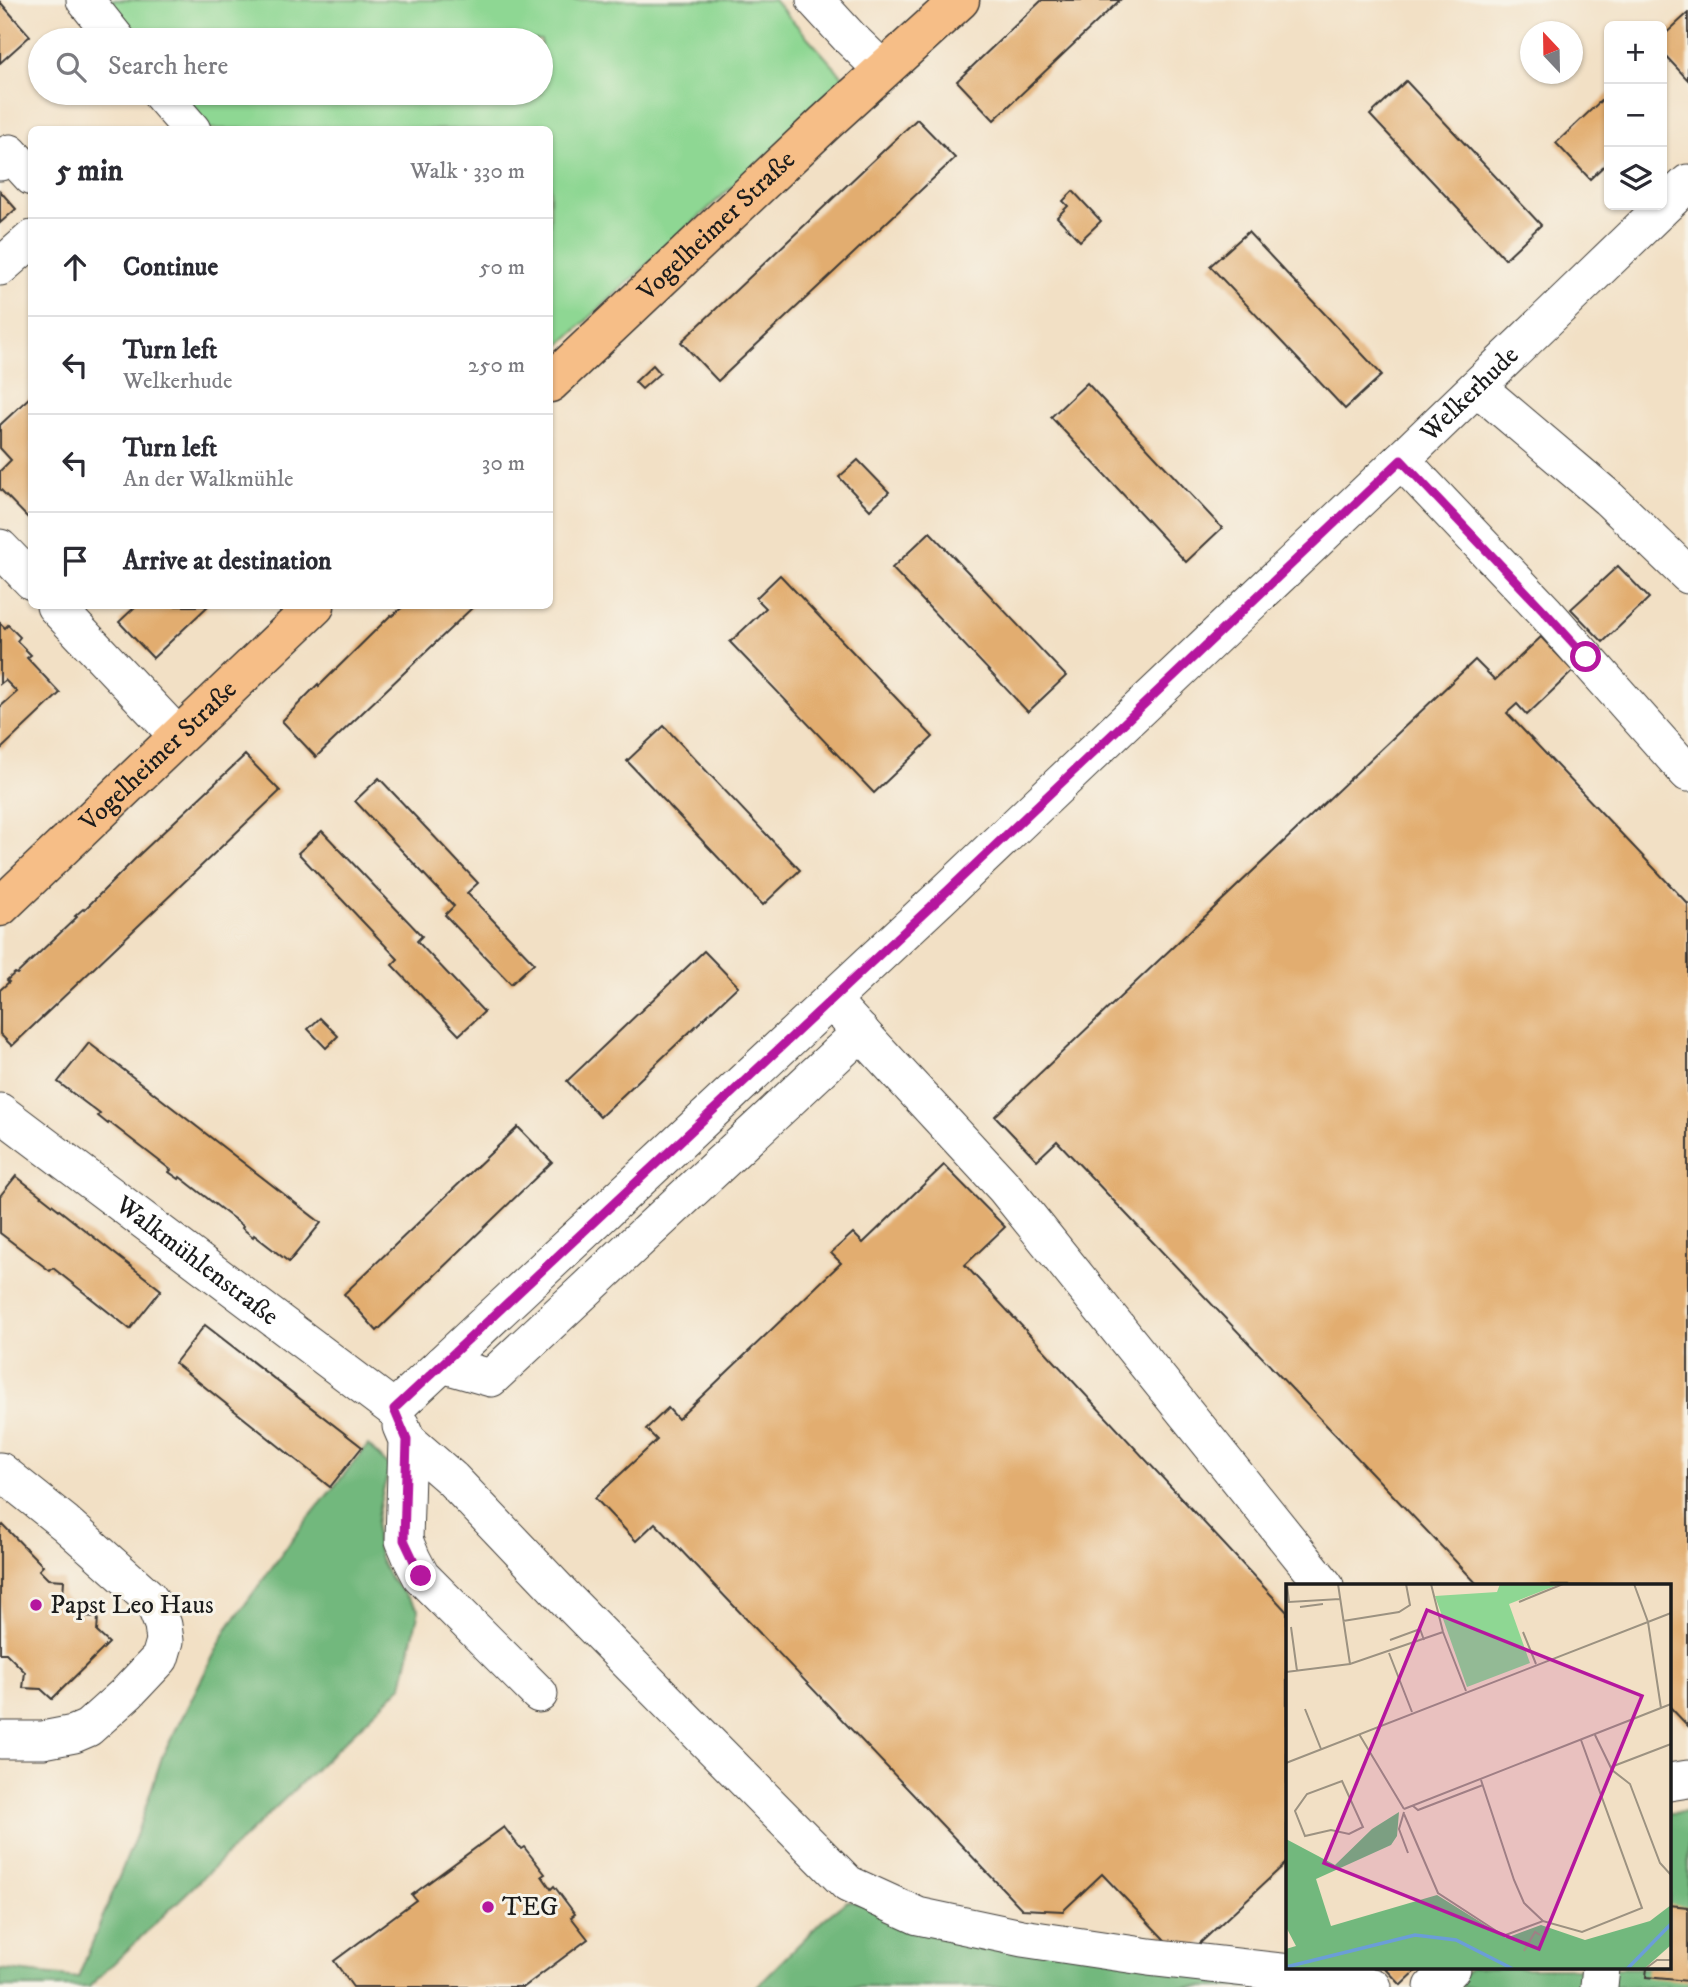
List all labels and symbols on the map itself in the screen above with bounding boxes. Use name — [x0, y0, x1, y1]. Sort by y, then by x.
north arrow — [1520, 21, 1583, 84]
street label: Vogelheimer Straße — [630, 143, 802, 309]
street label: Welkerhude — [1413, 339, 1526, 449]
route start — [1570, 641, 1601, 672]
street label: Vogelheimer Straße — [72, 673, 244, 839]
street label: Walkmühlenstraße — [108, 1188, 285, 1333]
route end — [405, 1560, 436, 1591]
inset map — [1286, 1584, 1670, 1969]
place label: Papst Leo Haus — [50, 1589, 214, 1622]
marker: Papst Leo Haus — [28, 1597, 44, 1613]
place label: TEG — [502, 1891, 558, 1924]
marker: TEG — [480, 1899, 496, 1915]

